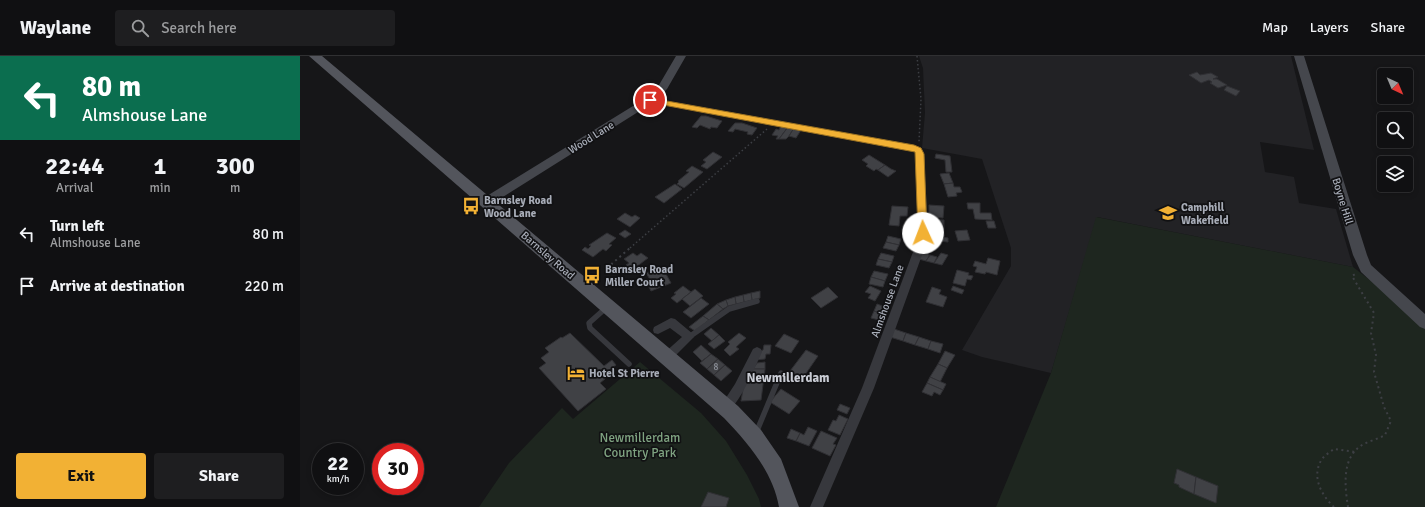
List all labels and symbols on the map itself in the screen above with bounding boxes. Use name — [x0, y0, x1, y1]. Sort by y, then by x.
north arrow — [1377, 68, 1413, 104]
pin — [633, 83, 667, 117]
street label: Wood Lane — [566, 118, 616, 157]
street label: Boyne Hill — [1329, 176, 1356, 226]
place label: Barnsley Road Wood Lane — [484, 194, 552, 220]
bus stop icon: Barnsley Road Wood Lane — [461, 196, 481, 216]
place label: Camphill Wakefield — [1181, 201, 1229, 227]
school or university icon: Camphill Wakefield — [1158, 203, 1178, 223]
position arrow — [902, 212, 944, 254]
street label: Barnsley Road — [518, 229, 577, 282]
place label: Barnsley Road Miller Court — [605, 263, 673, 289]
street label: Almshouse Lane — [868, 263, 907, 339]
bus stop icon: Barnsley Road Miller Court — [582, 265, 602, 285]
house number: 8 — [714, 362, 719, 373]
hotel icon: Hotel St Pierre — [566, 363, 586, 383]
place label: Hotel St Pierre — [589, 367, 660, 380]
district label: Newmillerdam — [746, 370, 830, 386]
park label: Newmillerdam Country Park — [600, 430, 680, 461]
speed limit sign: 30 — [372, 443, 424, 495]

